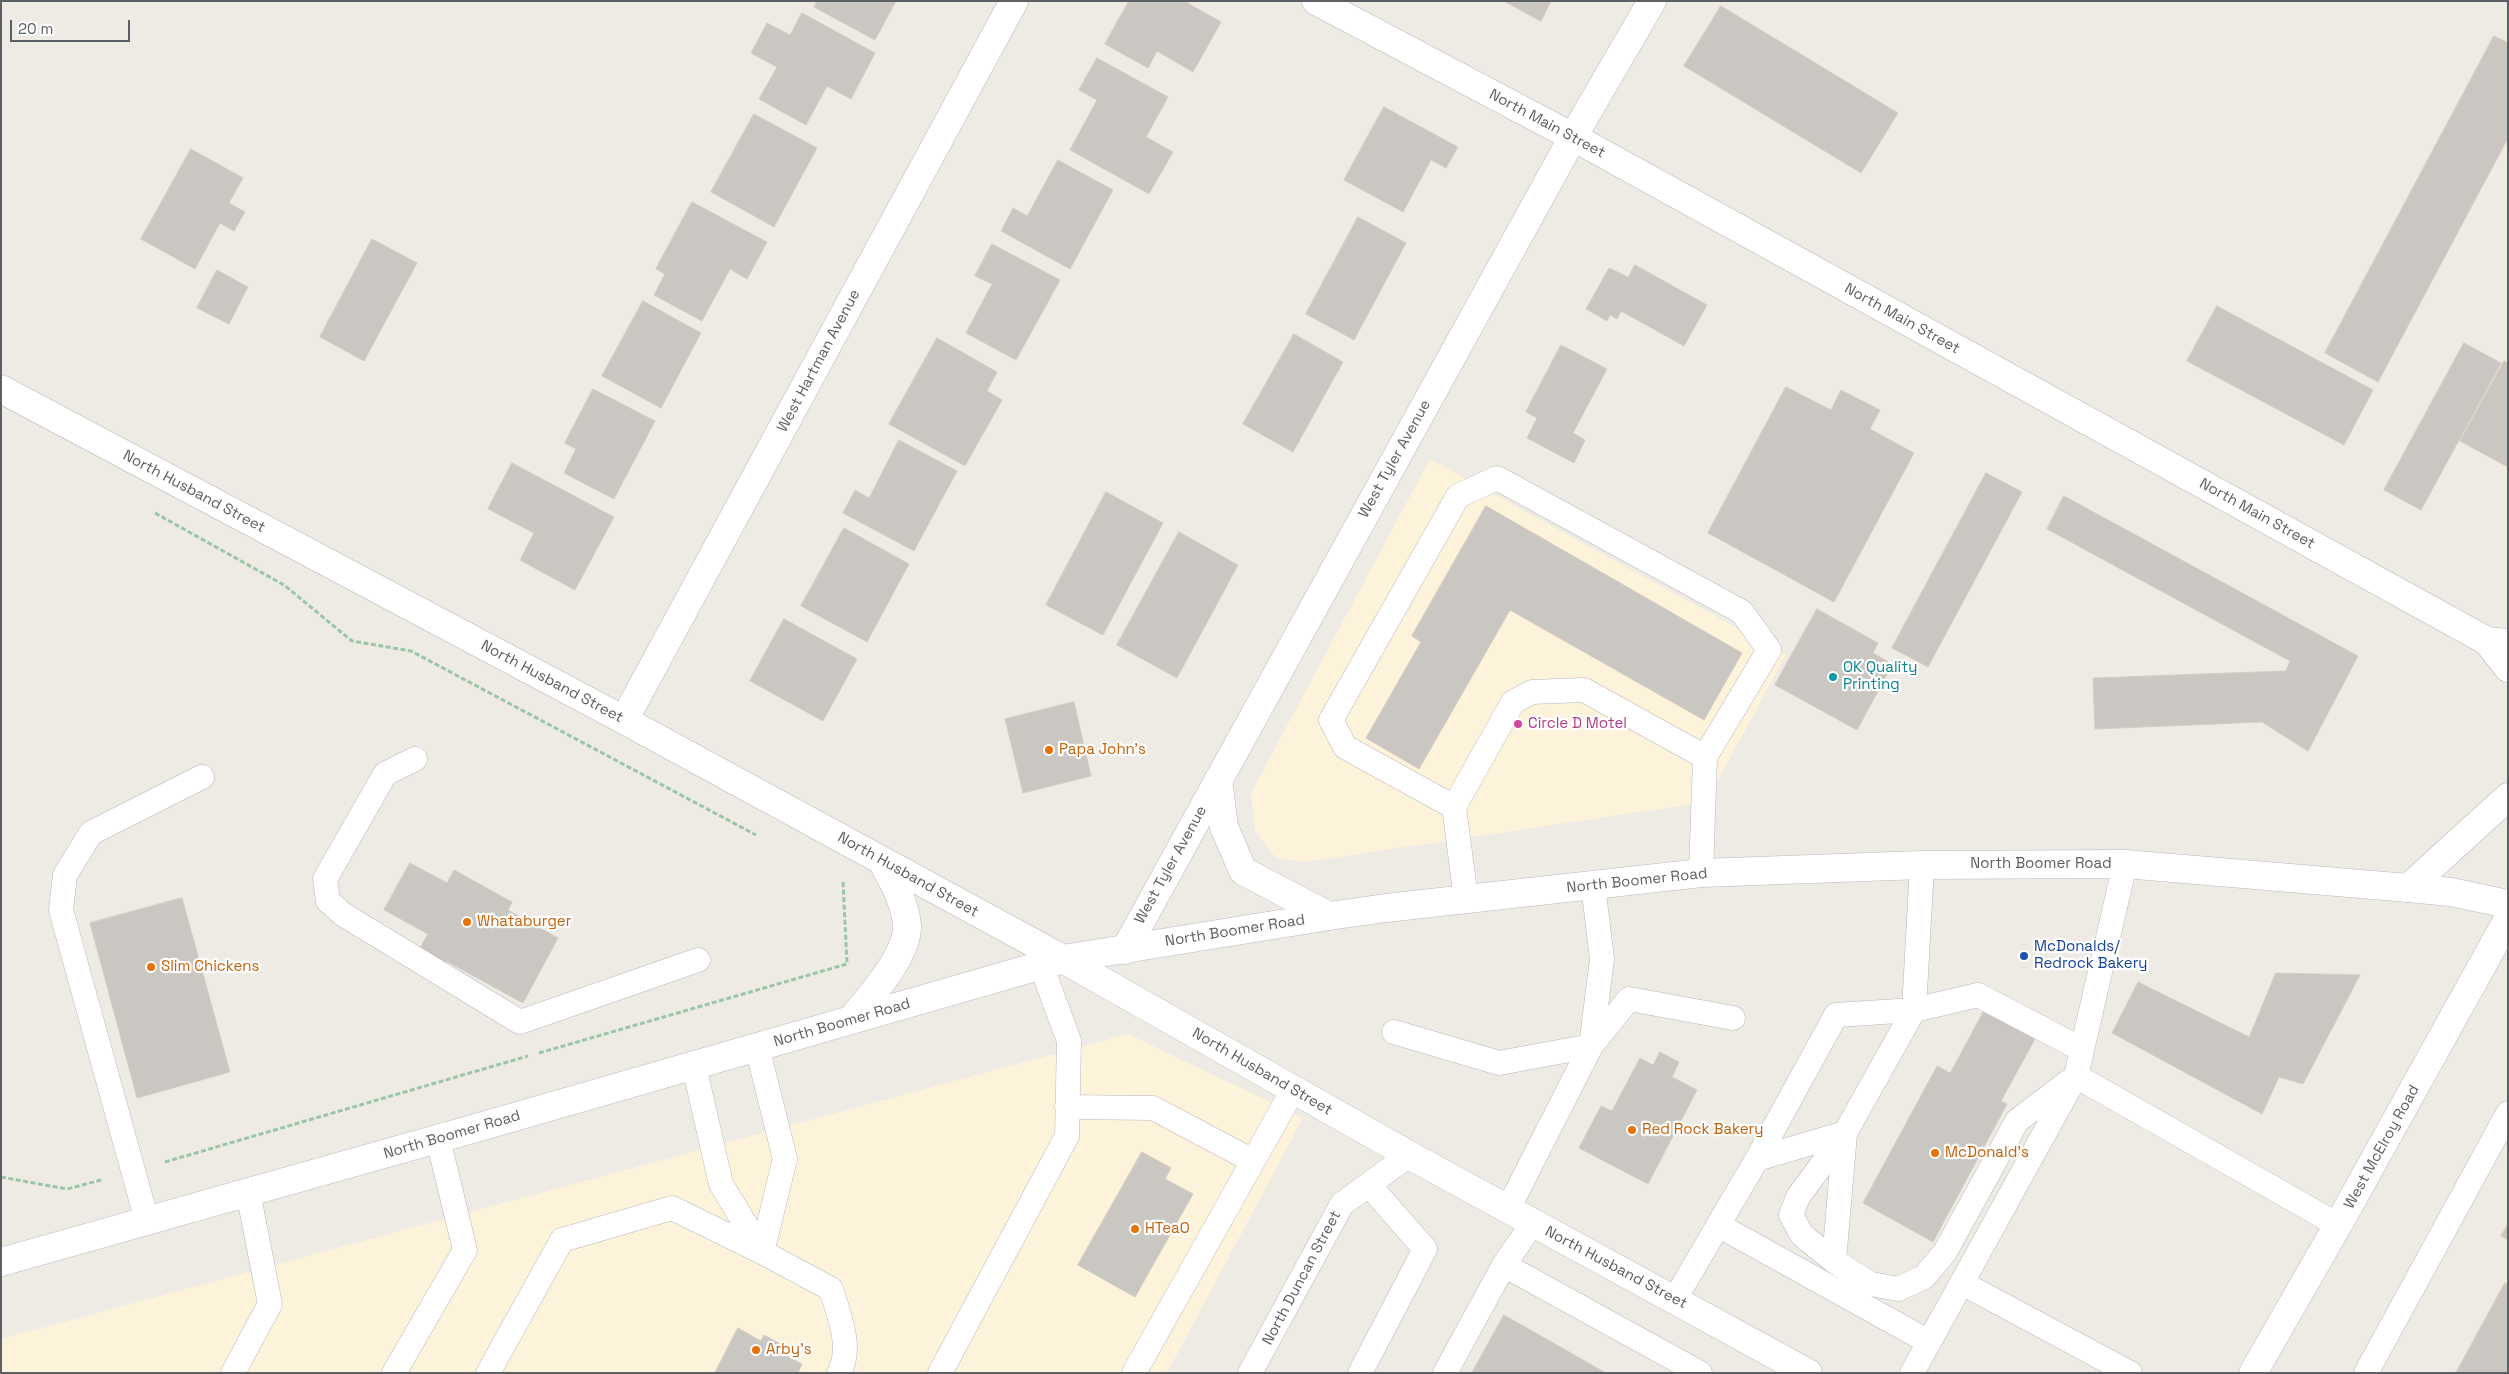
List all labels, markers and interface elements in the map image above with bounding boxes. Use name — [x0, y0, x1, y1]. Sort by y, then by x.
scale bar — [12, 10, 132, 42]
text: 20 m — [18, 19, 53, 38]
street label: North Main Street — [1486, 86, 1608, 162]
street label: North Main Street — [1841, 280, 1963, 358]
street label: West Hartman Avenue — [774, 287, 864, 435]
street label: West Tyler Avenue — [1355, 397, 1435, 521]
street label: North Husband Street — [120, 447, 268, 537]
street label: North Main Street — [2196, 475, 2318, 553]
street label: North Husband Street — [478, 637, 626, 727]
place label: OK Quality Printing — [1843, 659, 1917, 694]
marker: OK Quality Printing — [1827, 671, 1839, 683]
place label: Circle D Motel — [1528, 715, 1627, 733]
marker: Circle D Motel — [1512, 718, 1524, 730]
place label: Papa John's — [1059, 741, 1146, 759]
marker: Papa John's — [1043, 744, 1055, 756]
street label: West Tyler Avenue — [1131, 803, 1211, 927]
street label: North Husband Street — [834, 829, 982, 921]
street label: North Boomer Road — [1970, 855, 2112, 873]
street label: North Boomer Road — [1566, 865, 1708, 897]
street label: North Boomer Road — [1164, 911, 1306, 951]
place label: Whataburger — [477, 913, 571, 931]
marker: Whataburger — [461, 916, 473, 928]
place label: McDonalds/ Redrock Bakery — [2034, 938, 2147, 973]
marker: McDonalds/ Redrock Bakery — [2018, 950, 2030, 962]
place label: Slim Chickens — [161, 958, 259, 976]
marker: Slim Chickens — [145, 961, 157, 973]
street label: North Boomer Road — [772, 995, 912, 1051]
street label: North Husband Street — [1189, 1025, 1335, 1119]
street label: West McElroy Road — [2340, 1082, 2424, 1212]
street label: North Boomer Road — [382, 1107, 522, 1163]
place label: Red Rock Bakery — [1642, 1121, 1763, 1139]
marker: Red Rock Bakery — [1626, 1124, 1638, 1136]
place label: McDonald's — [1945, 1144, 2029, 1162]
marker: McDonald's — [1929, 1147, 1941, 1159]
street label: North Duncan Street — [1259, 1208, 1345, 1348]
place label: HTeaO — [1145, 1220, 1190, 1238]
marker: HTeaO — [1129, 1223, 1141, 1235]
street label: North Husband Street — [1542, 1223, 1690, 1313]
place label: Arby's — [766, 1341, 812, 1359]
marker: Arby's — [750, 1344, 762, 1356]

